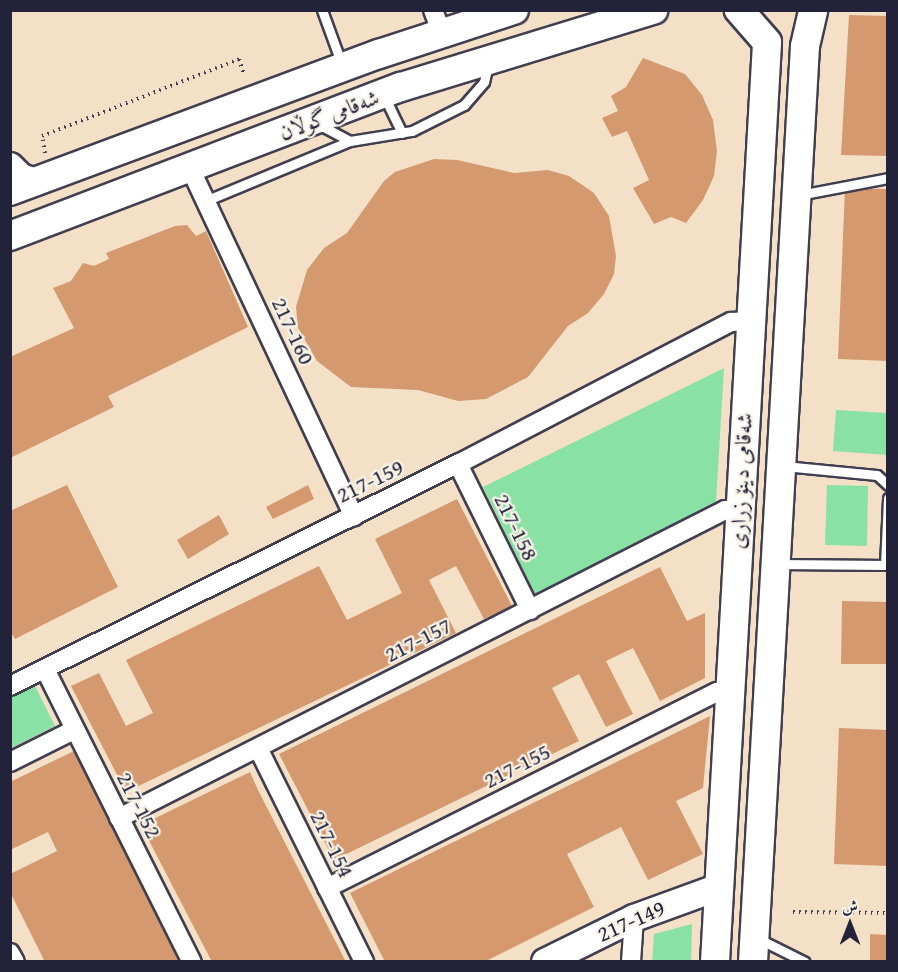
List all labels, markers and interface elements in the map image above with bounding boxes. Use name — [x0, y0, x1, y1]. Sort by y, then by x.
street label: شەقامی گوڵان — [275, 84, 383, 146]
street label: 217-160 — [266, 293, 320, 369]
street label: شەقامی دینۆ زراری — [724, 412, 758, 550]
street label: 217-159 — [332, 454, 408, 508]
street label: 217-158 — [489, 489, 543, 565]
street label: 217-157 — [380, 612, 456, 668]
street label: 217-155 — [479, 738, 555, 794]
street label: 217-152 — [111, 767, 167, 843]
street label: 217-154 — [305, 806, 359, 882]
street label: 217-149 — [593, 894, 669, 948]
north arrow — [820, 894, 880, 954]
text: ش — [842, 894, 858, 918]

